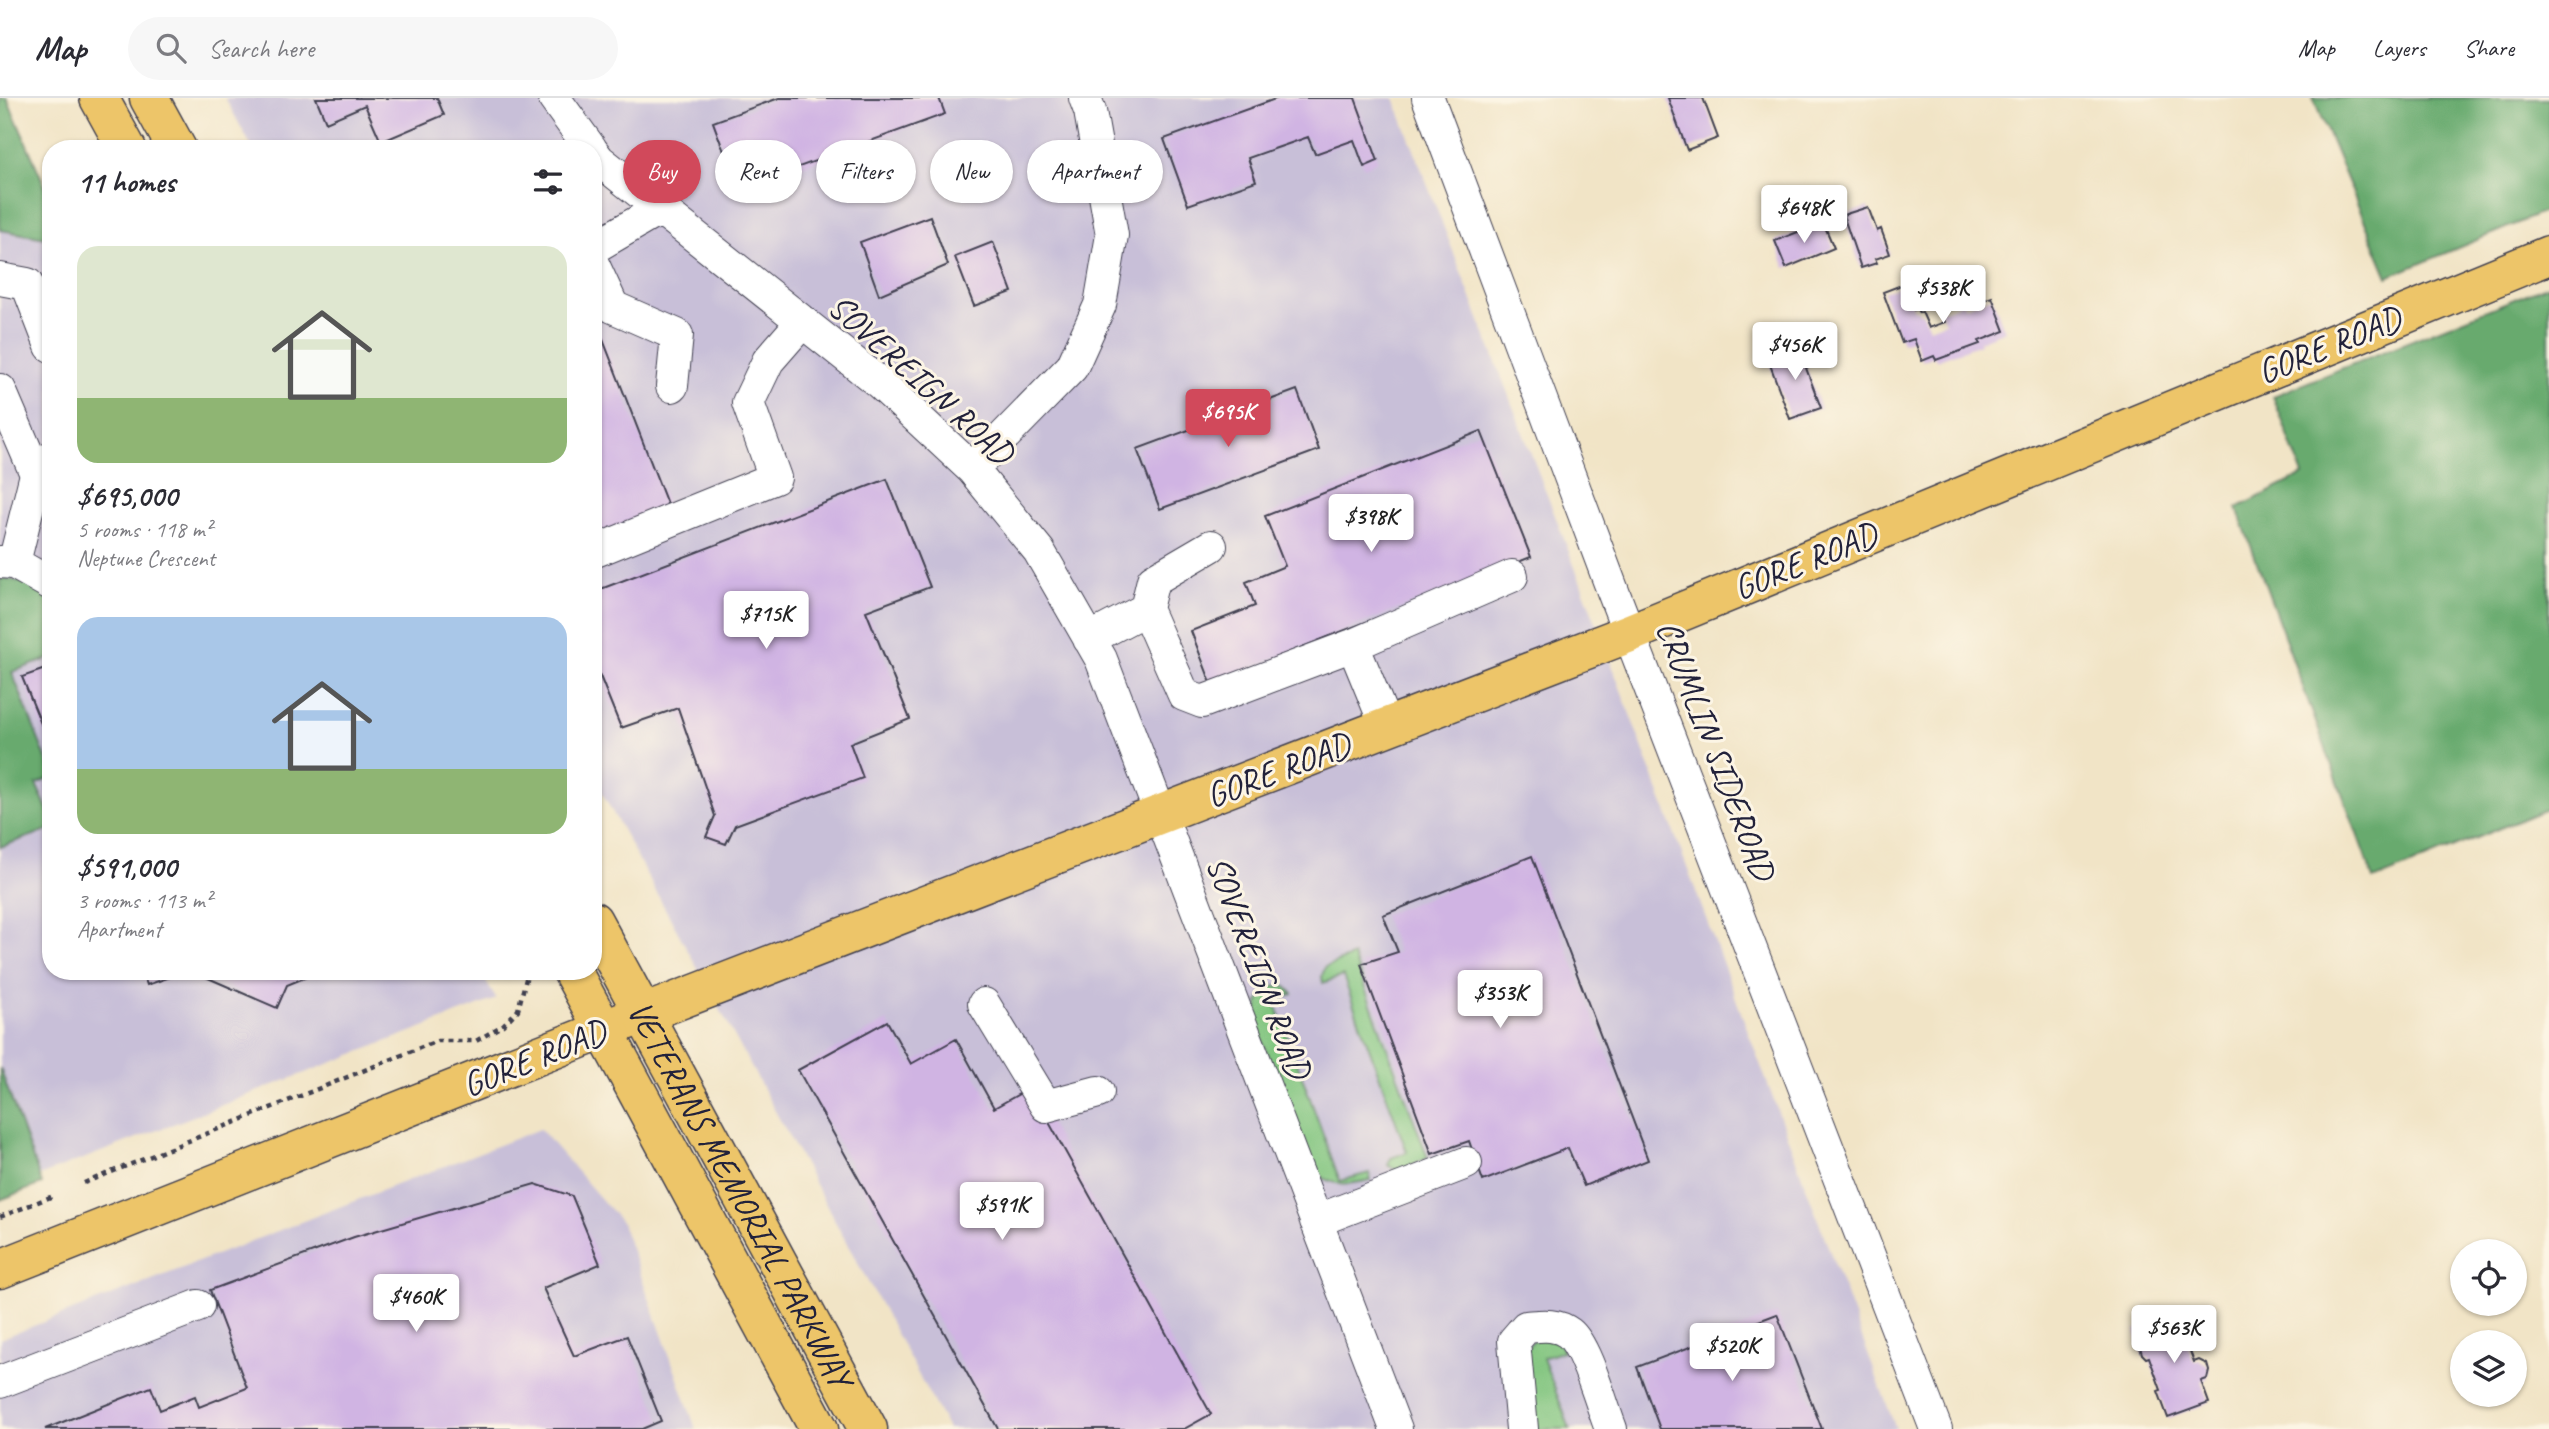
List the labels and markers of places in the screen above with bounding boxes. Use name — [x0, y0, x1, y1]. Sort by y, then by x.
pin: $648K — [1755, 186, 1853, 245]
pin: $538K — [1894, 266, 1992, 325]
pin: $456K — [1746, 322, 1844, 382]
pin: $695K — [1179, 390, 1277, 449]
pin: $398K — [1322, 494, 1420, 554]
pin: $715K — [717, 592, 815, 651]
pin: $353K — [1451, 970, 1549, 1030]
pin: $591K — [953, 1182, 1051, 1242]
pin: $460K — [367, 1274, 465, 1334]
pin: $563K — [2125, 1306, 2223, 1365]
pin: $520K — [1683, 1324, 1781, 1383]

